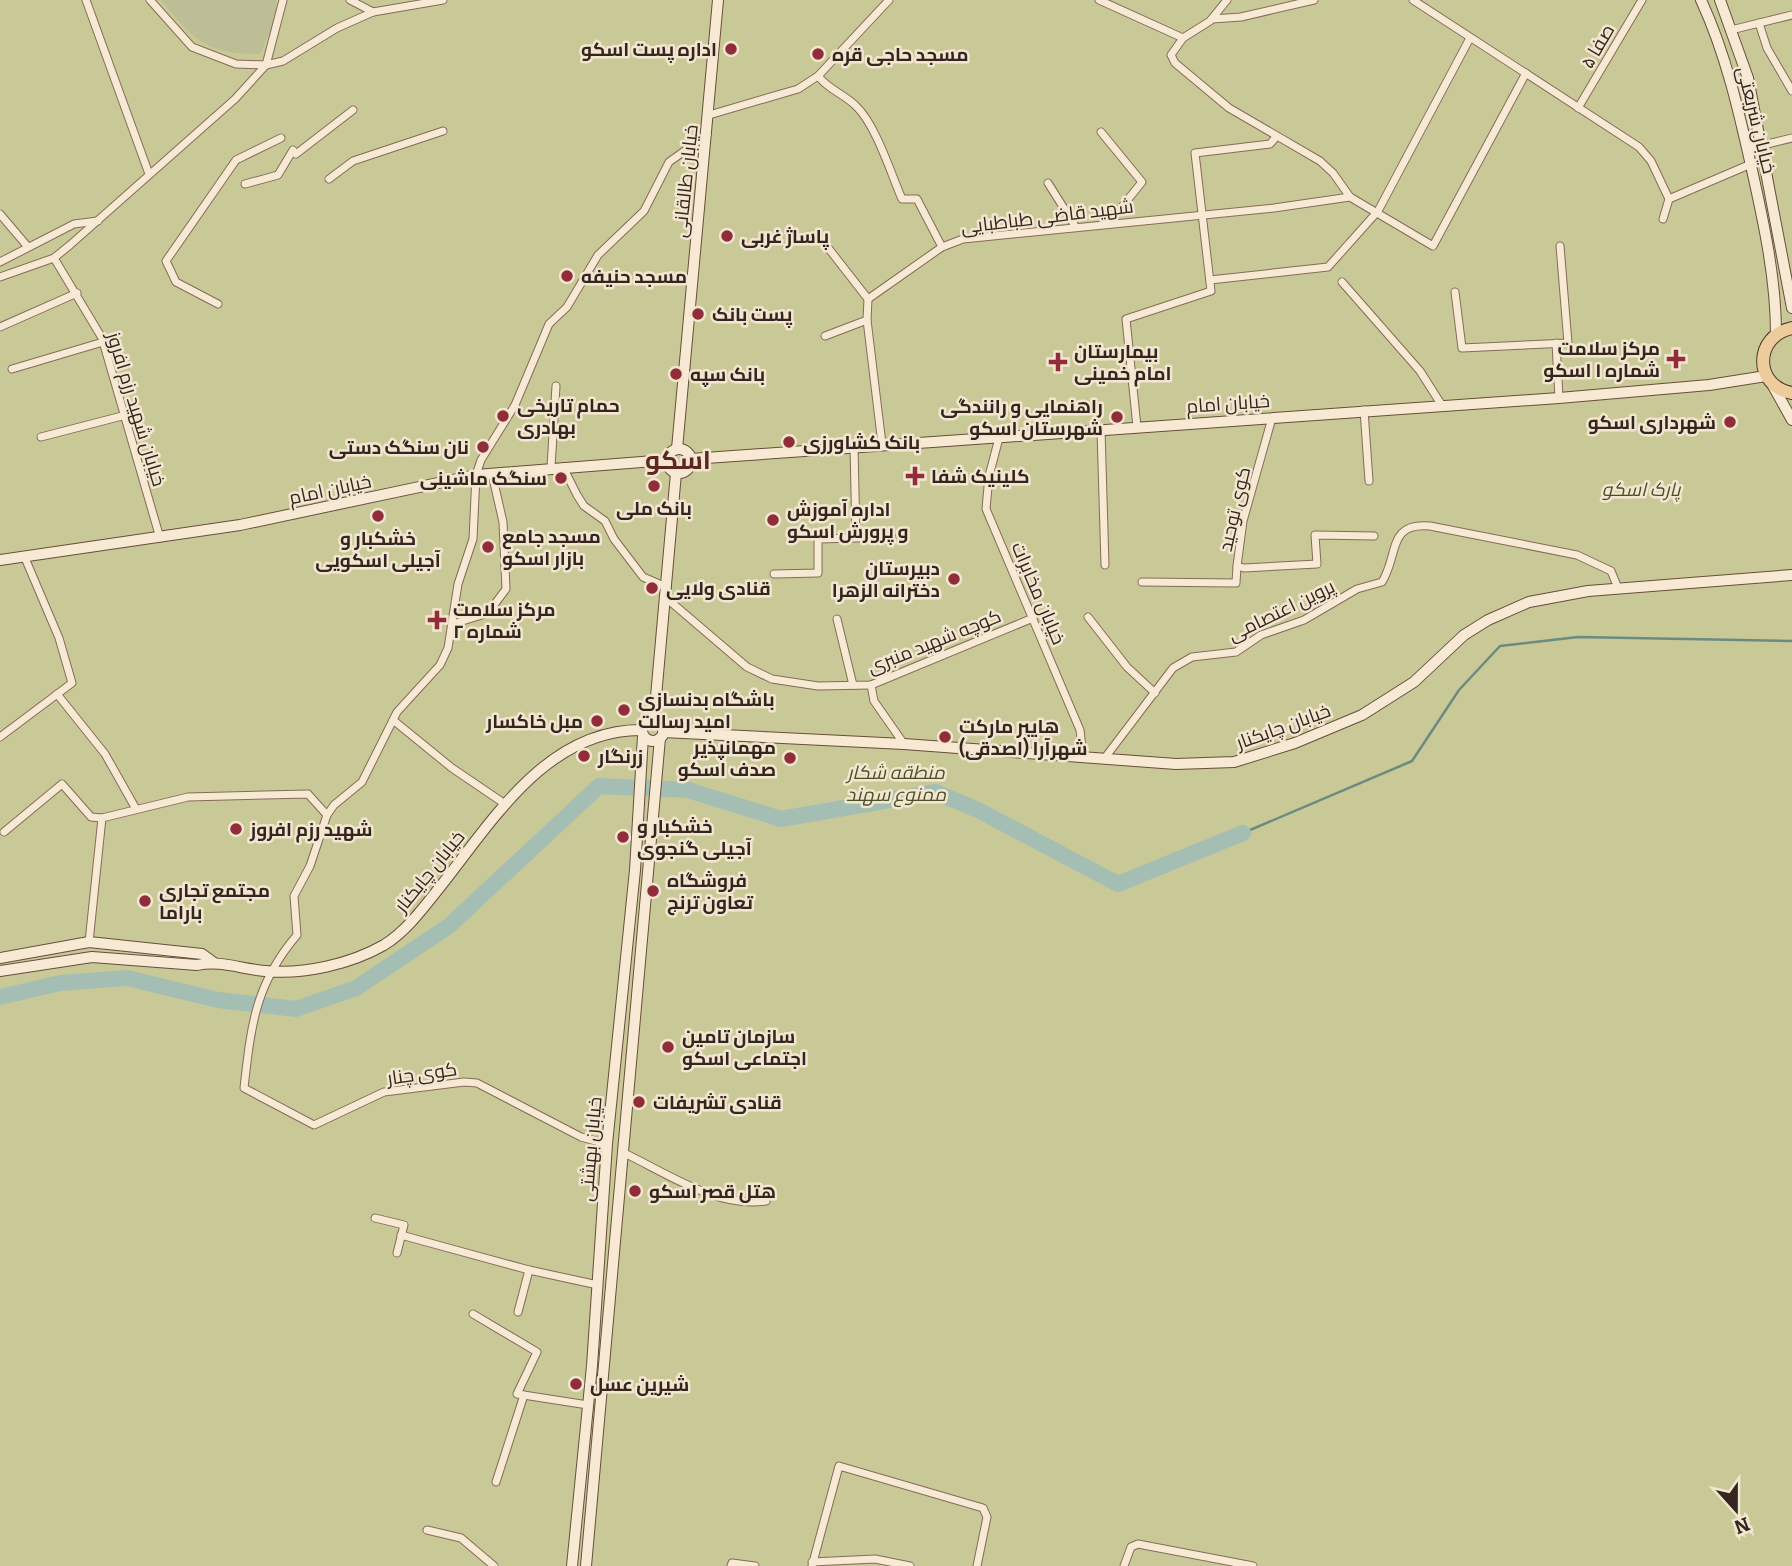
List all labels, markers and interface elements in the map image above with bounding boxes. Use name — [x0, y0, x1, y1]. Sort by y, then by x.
street label: صفا ۵ — [1576, 20, 1619, 73]
place label: اداره پست اسکو — [581, 38, 717, 63]
marker: اداره پست اسکو — [723, 41, 739, 57]
place label: مسجد حاجی قره — [832, 43, 969, 66]
marker: مسجد حاجی قره — [810, 46, 826, 62]
street label: خیابان شریعتی — [1732, 64, 1781, 176]
street label: خیابان طالقانی — [668, 123, 703, 239]
street label: شهید قاضی طباطبایی — [960, 195, 1135, 238]
place label: پاساژ غربی — [741, 225, 829, 250]
marker: پاساژ غربی — [719, 228, 735, 244]
place label: مسجد حنیفه — [581, 265, 687, 288]
marker: مسجد حنیفه — [559, 268, 575, 284]
place label: پست بانک — [712, 303, 793, 328]
marker: پست بانک — [690, 306, 706, 322]
street label: خیابان شهید رزم افروز — [100, 328, 171, 490]
place label: مرکز سلامت شماره ۱ اسکو — [1543, 337, 1660, 382]
place label: بیمارستان امام خمینی — [1074, 340, 1171, 387]
marker: مرکز سلامت شماره ۱ اسکو — [1666, 349, 1686, 369]
marker: بیمارستان امام خمینی — [1048, 352, 1068, 372]
place label: بانک سپه — [690, 363, 765, 387]
marker: بانک سپه — [668, 366, 684, 382]
street label: خیابان امام — [1185, 389, 1271, 420]
place label: حمام تاریخی بهادری — [517, 394, 620, 439]
place label: راهنمایی و رانندگی شهرستان اسکو — [940, 395, 1103, 440]
marker: حمام تاریخی بهادری — [495, 408, 511, 424]
marker: راهنمایی و رانندگی شهرستان اسکو — [1109, 409, 1125, 425]
place label: شهرداری اسکو — [1588, 411, 1716, 434]
marker: شهرداری اسکو — [1722, 414, 1738, 430]
place label: بانک کشاورزی — [803, 431, 920, 455]
marker: بانک کشاورزی — [781, 434, 797, 450]
place label: نان سنگک دستی — [329, 436, 469, 459]
marker: نان سنگک دستی — [475, 439, 491, 455]
district label: اسکو — [645, 445, 711, 476]
place label: کلینیک شفا — [931, 465, 1030, 488]
street label: کوی توحید — [1214, 465, 1255, 554]
marker: کلینیک شفا — [905, 466, 925, 486]
place label: سنگک ماشینی — [420, 467, 547, 490]
street label: خیابان امام — [287, 470, 374, 511]
marker: سنگک ماشینی — [553, 470, 569, 486]
marker: بانک ملی — [646, 478, 662, 494]
park label: پارک اسکو — [1602, 478, 1681, 502]
place label: بانک ملی — [616, 497, 692, 520]
place label: اداره آموزش و پرورش اسکو — [787, 498, 909, 545]
marker: خشکبار و آجیلی اسکویی — [370, 508, 386, 524]
marker: اداره آموزش و پرورش اسکو — [765, 512, 781, 528]
place label: مسجد جامع بازار اسکو — [502, 525, 601, 571]
place label: خشکبار و آجیلی اسکویی — [315, 527, 441, 572]
marker: مسجد جامع بازار اسکو — [480, 539, 496, 555]
street label: خیابان مخابرات — [1007, 539, 1070, 648]
place label: دبیرستان دخترانه الزهرا — [832, 557, 940, 602]
marker: دبیرستان دخترانه الزهرا — [946, 571, 962, 587]
street label: پروین اعتصامی — [1224, 575, 1339, 647]
place label: قنادی ولایی — [666, 577, 771, 600]
marker: قنادی ولایی — [644, 580, 660, 596]
place label: مرکز سلامت شماره ۲ — [453, 598, 556, 643]
street label: کوچه شهید منبری — [864, 604, 1005, 680]
marker: مرکز سلامت شماره ۲ — [427, 610, 447, 630]
place label: باشگاه بدنسازی امید رسالت — [638, 688, 775, 733]
street label: خیابان چایکنار — [1232, 699, 1334, 755]
marker: باشگاه بدنسازی امید رسالت — [616, 702, 632, 718]
place label: مبل خاکسار — [485, 710, 583, 733]
marker: مبل خاکسار — [589, 713, 605, 729]
place label: هایپر مارکت شهرآرا (اصدقی) — [959, 715, 1088, 760]
marker: هایپر مارکت شهرآرا (اصدقی) — [937, 729, 953, 745]
place label: مهمانپذیر صدف اسکو — [678, 736, 776, 781]
place label: زرنگار — [597, 745, 643, 769]
marker: زرنگار — [576, 748, 592, 764]
marker: مهمانپذیر صدف اسکو — [782, 750, 798, 766]
park label: منطقه شکار ممنوع سهند — [845, 761, 947, 808]
place label: خشکبار و آجیلی گنجوی — [637, 815, 752, 860]
place label: شهید رزم افروز — [249, 818, 372, 843]
marker: شهید رزم افروز — [228, 821, 244, 837]
street label: خیابان چایکنار — [389, 826, 470, 918]
marker: خشکبار و آجیلی گنجوی — [615, 829, 631, 845]
place label: فروشگاه تعاون ترنج — [667, 869, 754, 916]
place label: مجتمع تجاری باراما — [159, 879, 270, 924]
marker: فروشگاه تعاون ترنج — [645, 883, 661, 899]
marker: مجتمع تجاری باراما — [137, 893, 153, 909]
place label: سازمان تامین اجتماعی اسکو — [682, 1025, 807, 1070]
marker: سازمان تامین اجتماعی اسکو — [660, 1039, 676, 1055]
street label: کوی چنار — [385, 1057, 459, 1091]
place label: قنادی تشریفات — [653, 1091, 782, 1114]
marker: قنادی تشریفات — [631, 1094, 647, 1110]
street label: خیابان بهشتی — [574, 1096, 607, 1202]
place label: هتل قصر اسکو — [649, 1180, 776, 1203]
marker: هتل قصر اسکو — [627, 1183, 643, 1199]
place label: شیرین عسل — [590, 1373, 689, 1396]
marker: شیرین عسل — [568, 1376, 584, 1392]
north arrow — [1701, 1475, 1771, 1545]
text: N — [1731, 1512, 1753, 1539]

